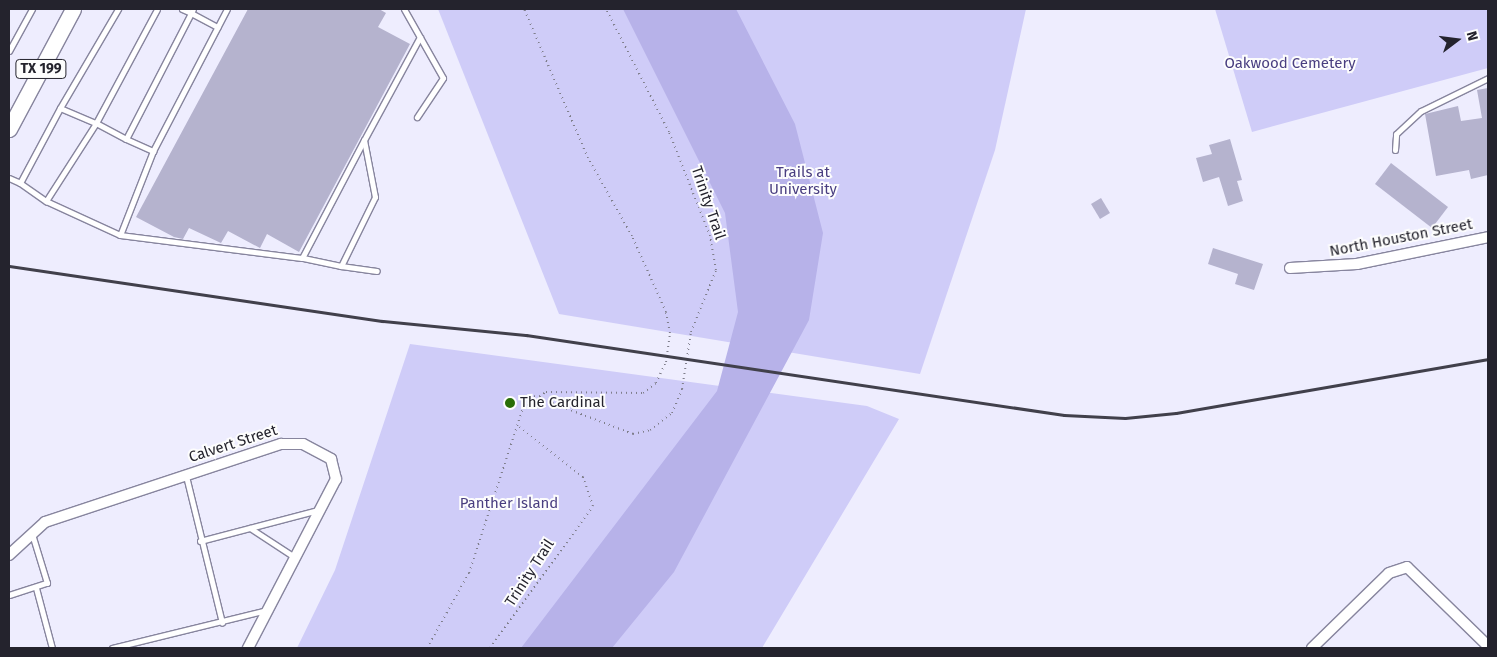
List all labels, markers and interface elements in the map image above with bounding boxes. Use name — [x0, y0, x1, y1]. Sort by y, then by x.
north arrow — [1432, 15, 1482, 65]
text: N — [1463, 29, 1481, 43]
park label: Oakwood Cemetery — [1224, 55, 1356, 73]
road number: TX 199 — [15, 58, 67, 80]
park label: Trails at University — [769, 163, 837, 198]
street label: Trinity Trail — [687, 164, 729, 242]
street label: North Houston Street — [1328, 215, 1474, 261]
place label: The Cardinal — [520, 394, 605, 412]
marker: The Cardinal — [504, 397, 516, 409]
street label: Calvert Street — [187, 421, 279, 467]
park label: Panther Island — [460, 495, 558, 513]
street label: Trinity Trail — [502, 536, 558, 610]

